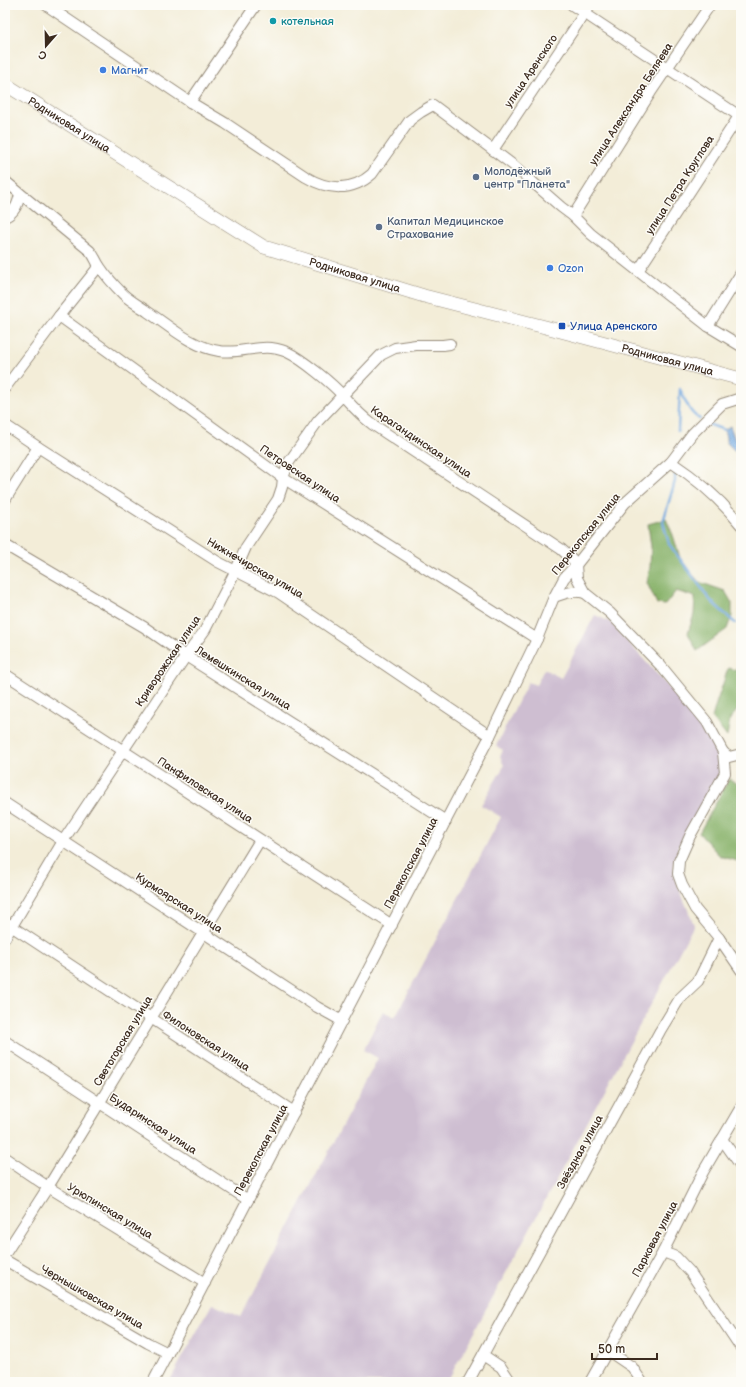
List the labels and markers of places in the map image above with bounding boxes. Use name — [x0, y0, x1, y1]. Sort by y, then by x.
place label: котельная — [281, 15, 334, 28]
marker: котельная — [268, 16, 278, 26]
place label: Магнит — [111, 64, 148, 77]
marker: Магнит — [98, 65, 108, 75]
place label: Молодёжный центр "Планета" — [484, 165, 570, 191]
marker: Молодёжный центр "Планета" — [471, 172, 481, 182]
place label: Капитал Медицинское Страхование — [387, 215, 504, 241]
marker: Капитал Медицинское Страхование — [374, 222, 384, 232]
place label: Ozon — [558, 262, 584, 275]
marker: Ozon — [545, 263, 555, 273]
place label: Улица Аренского — [570, 320, 658, 333]
marker: Улица Аренского — [557, 321, 567, 331]

